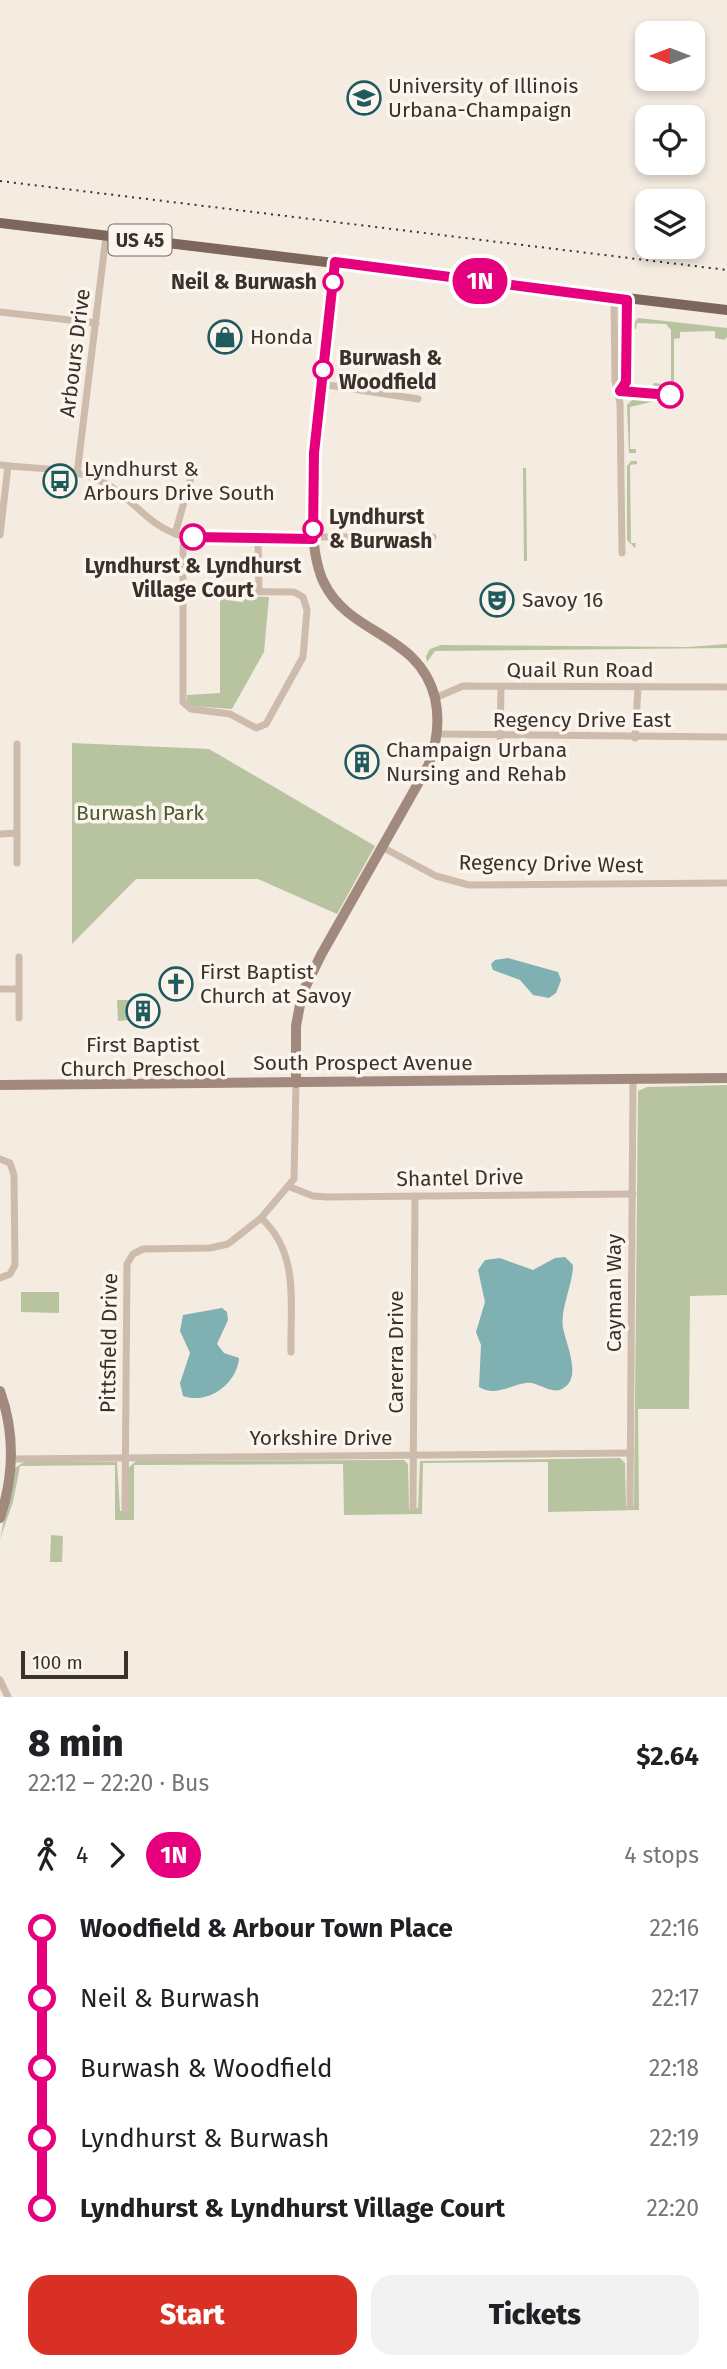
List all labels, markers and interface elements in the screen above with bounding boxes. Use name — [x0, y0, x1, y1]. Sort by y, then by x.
north arrow — [635, 21, 705, 91]
map controls — [635, 21, 705, 259]
place label: University of Illinois Urbana-Champaign — [388, 73, 578, 123]
school or university icon: University of Illinois Urbana-Champaign — [345, 79, 383, 117]
button: locate — [635, 105, 705, 175]
button: layers — [635, 189, 705, 259]
road number: US 45 — [108, 224, 172, 256]
line badge: 1N — [448, 258, 512, 304]
text: 1N — [466, 267, 494, 295]
place label: Neil & Burwash — [171, 269, 317, 295]
marker: Neil & Burwash — [323, 272, 343, 292]
street label: Arbours Drive — [54, 287, 96, 419]
shop icon: Honda — [206, 318, 244, 356]
place label: Honda — [250, 324, 313, 350]
place label: Burwash & Woodfield — [339, 345, 442, 395]
marker: Burwash & Woodfield — [313, 360, 333, 380]
unlabelled marker — [657, 382, 683, 408]
place label: Lyndhurst & Arbours Drive South — [84, 456, 275, 506]
bus stop icon: Lyndhurst & Arbours Drive South — [41, 462, 79, 500]
place label: Lyndhurst & Burwash — [329, 504, 432, 554]
marker: Lyndhurst & Burwash — [303, 519, 323, 539]
marker: Lyndhurst & Lyndhurst Village Court — [180, 524, 206, 550]
place label: Lyndhurst & Lyndhurst Village Court — [85, 553, 302, 603]
theatre icon: Savoy 16 — [478, 581, 516, 619]
place label: Savoy 16 — [522, 587, 603, 613]
street label: Quail Run Road — [506, 657, 654, 683]
street label: Regency Drive East — [493, 707, 672, 733]
place label: Champaign Urbana Nursing and Rehab — [386, 737, 567, 787]
building icon: Champaign Urbana Nursing and Rehab — [343, 743, 381, 781]
park label: Burwash Park — [76, 800, 204, 826]
street label: Regency Drive West — [458, 849, 644, 879]
place label: First Baptist Church at Savoy — [200, 959, 352, 1009]
church icon: First Baptist Church at Savoy — [157, 965, 195, 1003]
building icon: First Baptist Church Preschool — [124, 992, 162, 1030]
place label: First Baptist Church Preschool — [61, 1032, 226, 1082]
street label: South Prospect Avenue — [253, 1050, 473, 1076]
street label: Shantel Drive — [396, 1164, 524, 1192]
street label: Cayman Way — [601, 1233, 627, 1352]
street label: Pittsfield Drive — [95, 1273, 123, 1413]
street label: Carerra Drive — [383, 1290, 409, 1414]
street label: Yorkshire Drive — [249, 1425, 393, 1451]
scale bar — [21, 1648, 128, 1680]
text: 100 m — [32, 1651, 83, 1674]
text: 8 min — [28, 1720, 124, 1766]
text: $2.64 — [636, 1741, 699, 1772]
text: 22:12 – 22:20 · Bus — [28, 1769, 209, 1797]
icon: walk — [28, 1836, 66, 1874]
icon: forward — [98, 1836, 136, 1874]
text: 4 — [76, 1841, 88, 1869]
text: 1N — [160, 1841, 187, 1869]
text: 4 stops — [624, 1841, 699, 1869]
text: Woodfield & Arbour Town Place — [80, 1913, 453, 1944]
text: 22:16 — [649, 1914, 699, 1942]
text: Neil & Burwash — [80, 1983, 260, 2014]
text: 22:17 — [651, 1984, 699, 2012]
text: Burwash & Woodfield — [80, 2053, 333, 2084]
text: 22:18 — [649, 2054, 699, 2082]
text: Lyndhurst & Burwash — [80, 2123, 330, 2154]
text: 22:19 — [650, 2124, 699, 2152]
text: Lyndhurst & Lyndhurst Village Court — [80, 2193, 505, 2224]
text: 22:20 — [646, 2194, 699, 2222]
button: Start — [28, 2275, 357, 2355]
button: Tickets — [371, 2275, 699, 2355]

